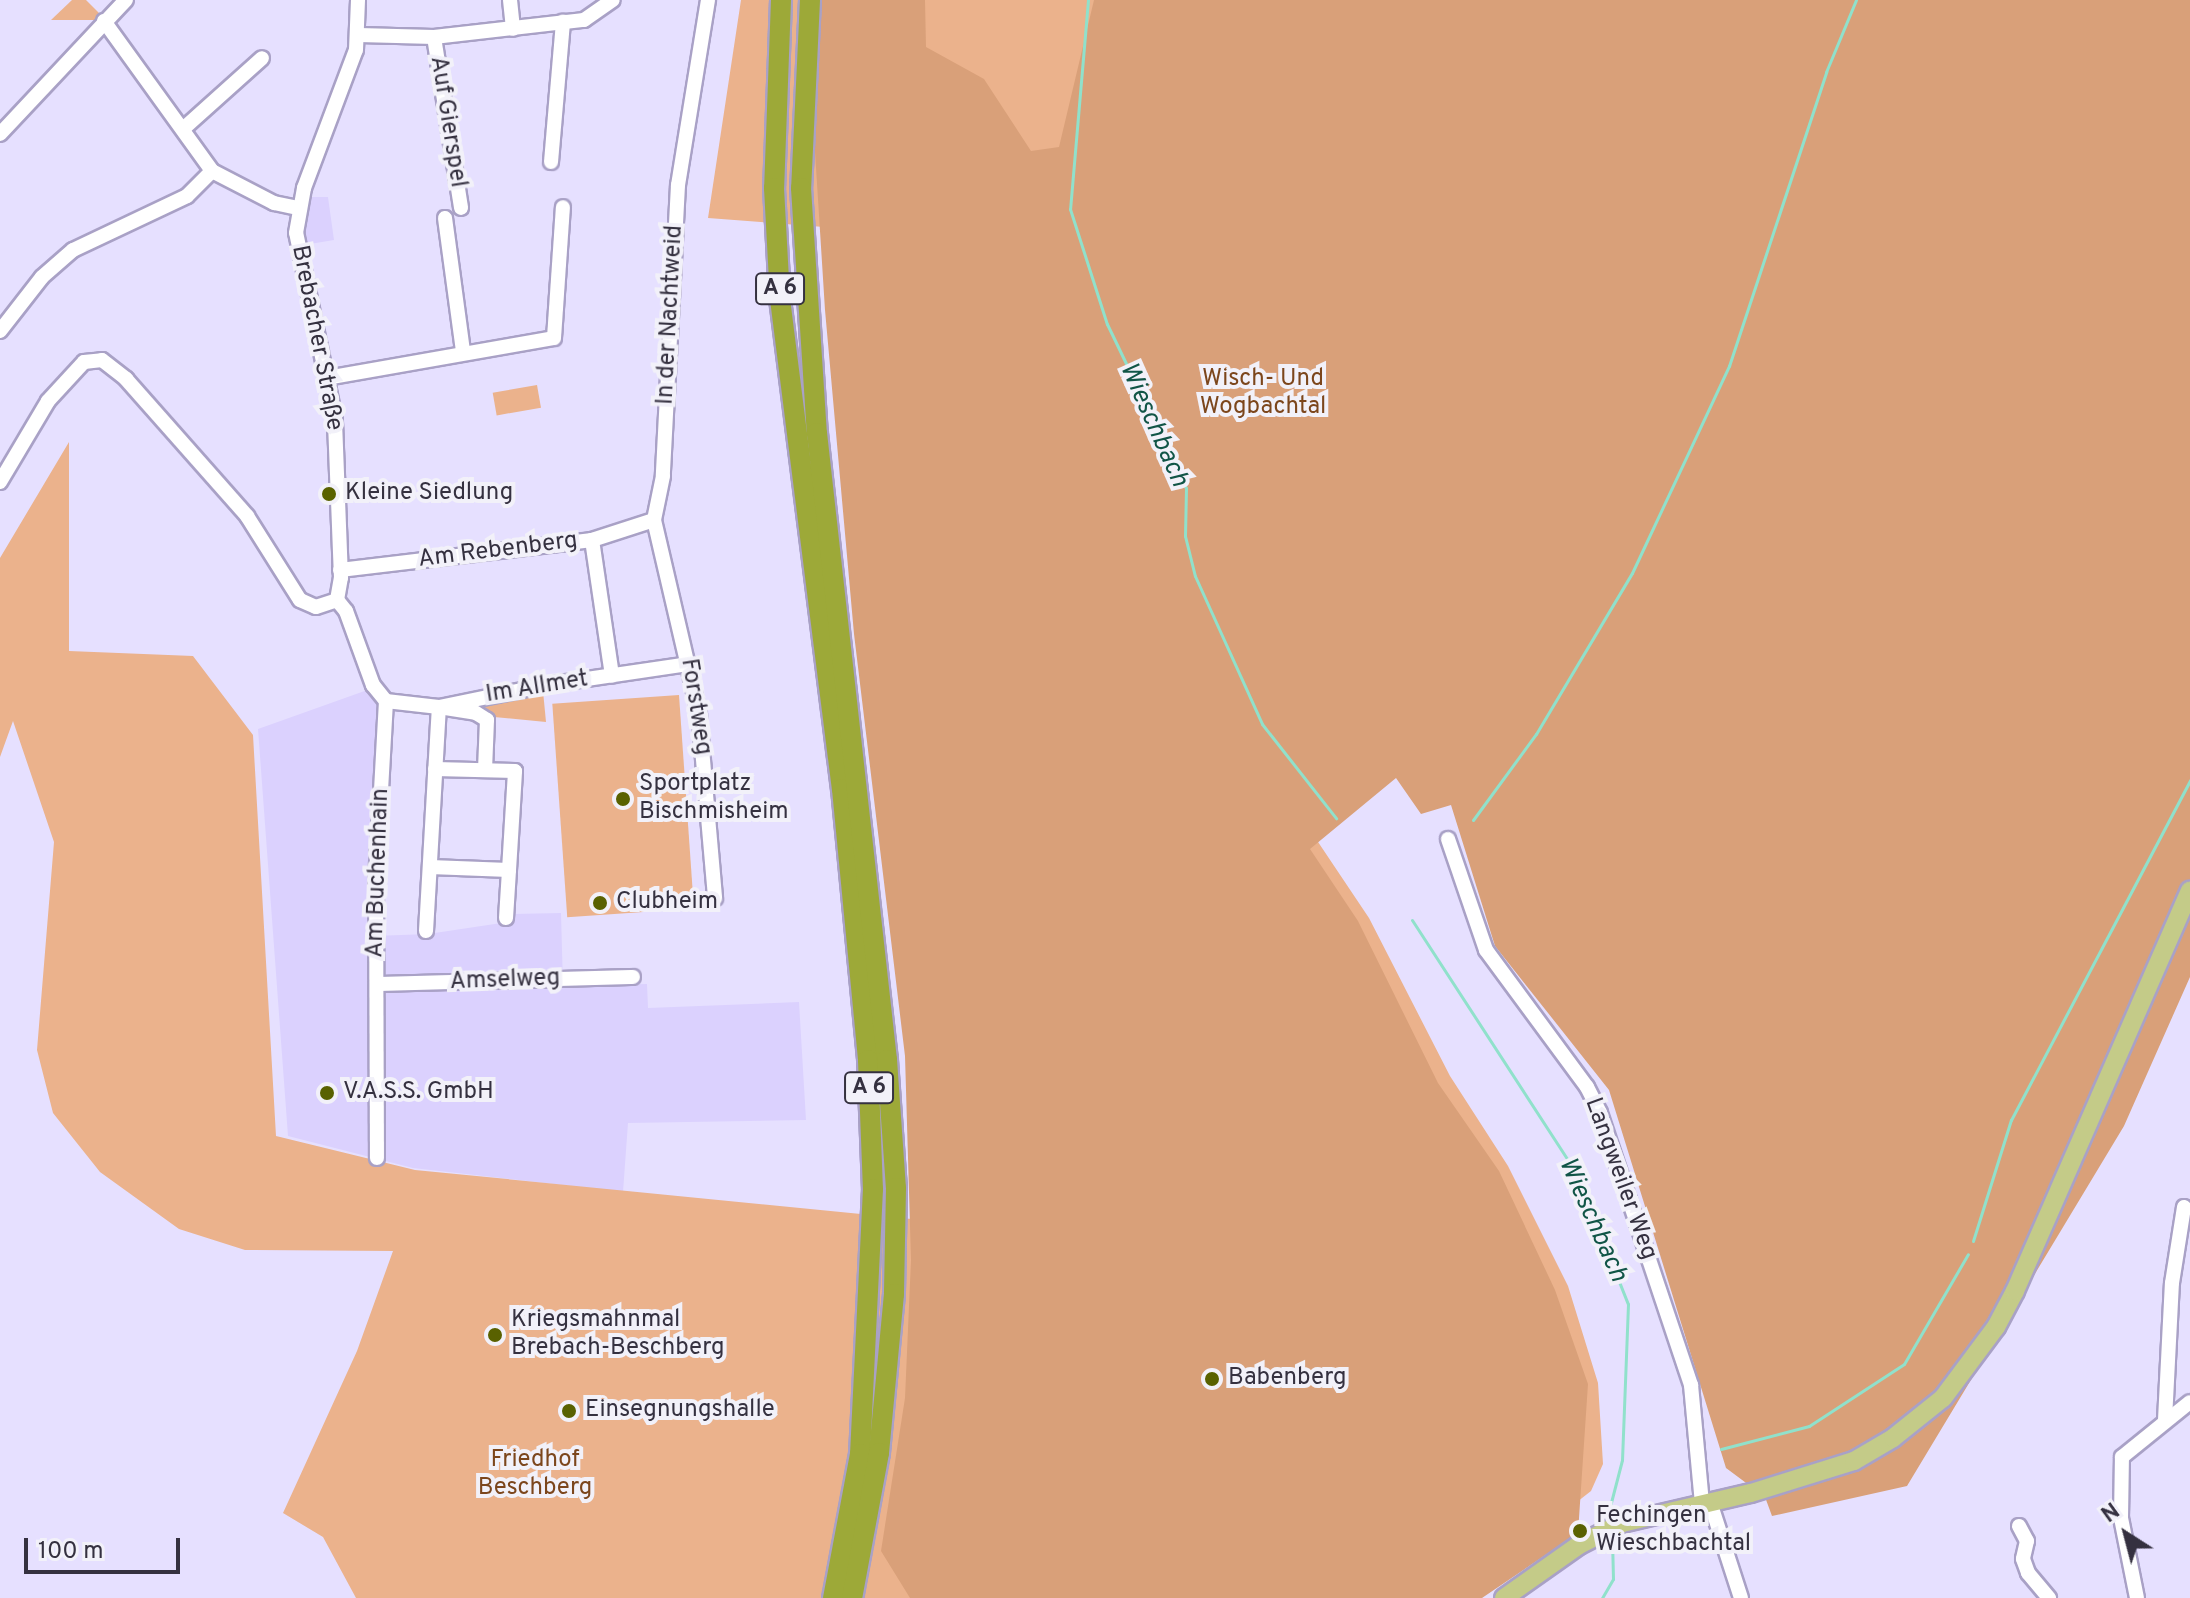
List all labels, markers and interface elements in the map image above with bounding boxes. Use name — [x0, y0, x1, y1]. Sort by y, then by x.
street label: Auf Gierspel — [422, 54, 472, 190]
street label: In der Nachtweid — [652, 224, 690, 406]
street label: Brebacher Straße — [284, 243, 348, 433]
road number: A 6 — [754, 271, 806, 307]
water label: Wieschbach — [1112, 358, 1194, 492]
park label: Wisch- Und Wogbachtal — [1200, 366, 1326, 422]
place label: Kleine Siedlung — [345, 480, 513, 508]
marker: Kleine Siedlung — [320, 485, 338, 503]
street label: Am Rebenberg — [417, 527, 579, 575]
street label: Forstweg — [673, 657, 717, 757]
street label: Im Allmet — [483, 666, 591, 710]
place label: Sportplatz Bischmisheim — [639, 771, 789, 827]
street label: Am Buchenhain — [362, 788, 396, 958]
marker: Sportplatz Bischmisheim — [614, 790, 632, 808]
place label: Clubheim — [616, 889, 718, 917]
marker: Clubheim — [591, 894, 609, 912]
street label: Amselweg — [449, 965, 561, 997]
road number: A 6 — [843, 1070, 895, 1106]
place label: V.A.S.S. GmbH — [343, 1079, 494, 1107]
marker: V.A.S.S. GmbH — [318, 1084, 336, 1102]
street label: Langweiler Weg — [1577, 1094, 1663, 1264]
water label: Wieschbach — [1551, 1153, 1633, 1287]
place label: Kriegsmahnmal Brebach-Beschberg — [511, 1307, 724, 1363]
marker: Kriegsmahnmal Brebach-Beschberg — [486, 1326, 504, 1344]
place label: Babenberg — [1228, 1365, 1346, 1393]
marker: Babenberg — [1203, 1370, 1221, 1388]
place label: Einsegnungshalle — [585, 1397, 775, 1425]
marker: Einsegnungshalle — [560, 1402, 578, 1420]
park label: Friedhof Beschberg — [478, 1447, 592, 1503]
north arrow — [2086, 1494, 2166, 1574]
text: N — [2097, 1499, 2126, 1530]
place label: Fechingen Wieschbachtal — [1596, 1503, 1751, 1559]
scale bar — [28, 1522, 184, 1572]
marker: Fechingen Wieschbachtal — [1571, 1522, 1589, 1540]
text: 100 m — [38, 1537, 104, 1567]

